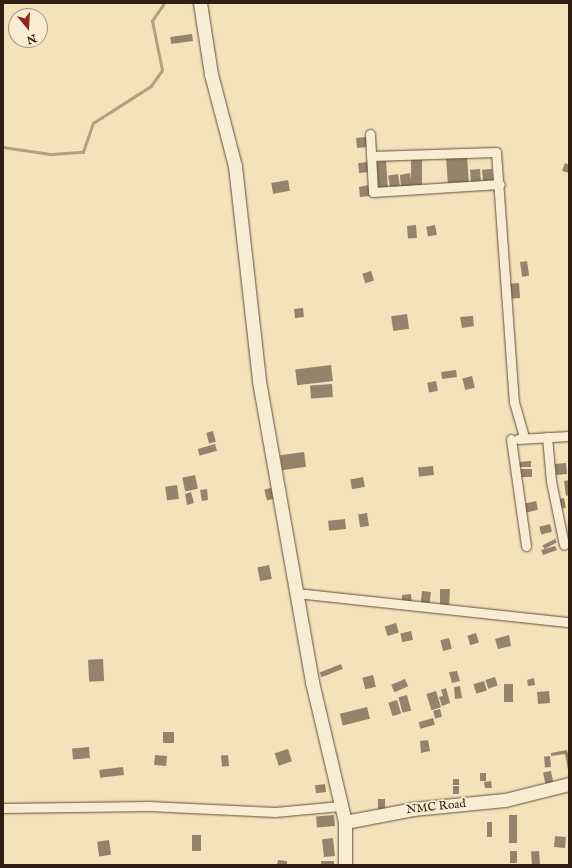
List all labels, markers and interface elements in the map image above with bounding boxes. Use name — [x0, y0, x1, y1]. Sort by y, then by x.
north arrow — [8, 8, 48, 48]
text: N — [25, 30, 38, 47]
street label: NMC Road — [405, 797, 467, 817]

